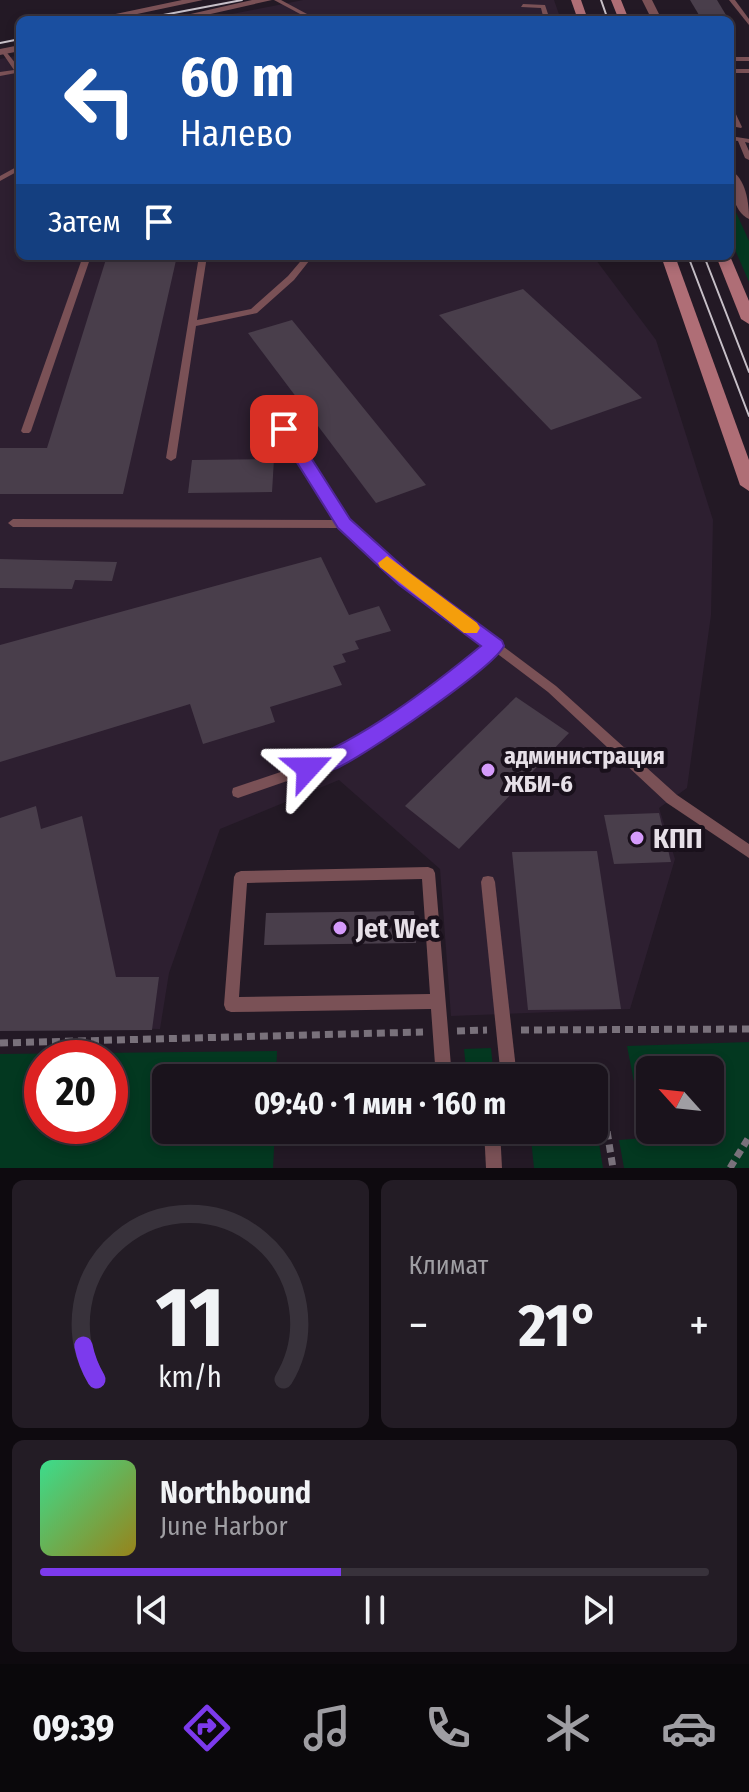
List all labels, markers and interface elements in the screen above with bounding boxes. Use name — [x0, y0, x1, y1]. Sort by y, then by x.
text: 60 m — [180, 44, 294, 111]
icon: left — [48, 48, 152, 152]
text: Налево — [180, 112, 293, 156]
icon: arrive — [137, 200, 181, 244]
text: Затем — [48, 204, 121, 240]
pin — [250, 395, 318, 463]
icon: arrive — [262, 407, 306, 451]
position arrow — [266, 726, 350, 810]
place label: администрация ЖБИ-6 — [503, 742, 665, 798]
marker: администрация ЖБИ-6 — [479, 761, 497, 779]
place label: КПП — [653, 822, 703, 855]
marker: КПП — [628, 829, 646, 847]
place label: Jet Wet — [355, 912, 441, 945]
marker: Jet Wet — [331, 919, 349, 937]
speed limit sign: 20 — [24, 1040, 128, 1144]
north arrow — [636, 1056, 724, 1144]
map controls — [636, 1056, 724, 1144]
text: 09:40 · 1 мин · 160 m — [254, 1086, 506, 1122]
text: Климат — [409, 1250, 488, 1281]
text: 11 — [156, 1268, 225, 1368]
text: 21° — [519, 1290, 599, 1362]
text: − — [409, 1299, 428, 1352]
text: + — [689, 1299, 709, 1352]
text: km/h — [158, 1360, 222, 1395]
text: Northbound — [160, 1475, 311, 1511]
text: June Harbor — [160, 1511, 288, 1542]
icon: previous — [130, 1588, 174, 1632]
icon: pause — [353, 1588, 397, 1632]
icon: next — [576, 1588, 620, 1632]
icon: directions — [179, 1700, 235, 1756]
icon: music — [299, 1700, 355, 1756]
icon: phone — [420, 1700, 476, 1756]
icon: climate — [540, 1700, 596, 1756]
icon: car — [661, 1700, 717, 1756]
text: 09:39 — [32, 1706, 114, 1750]

